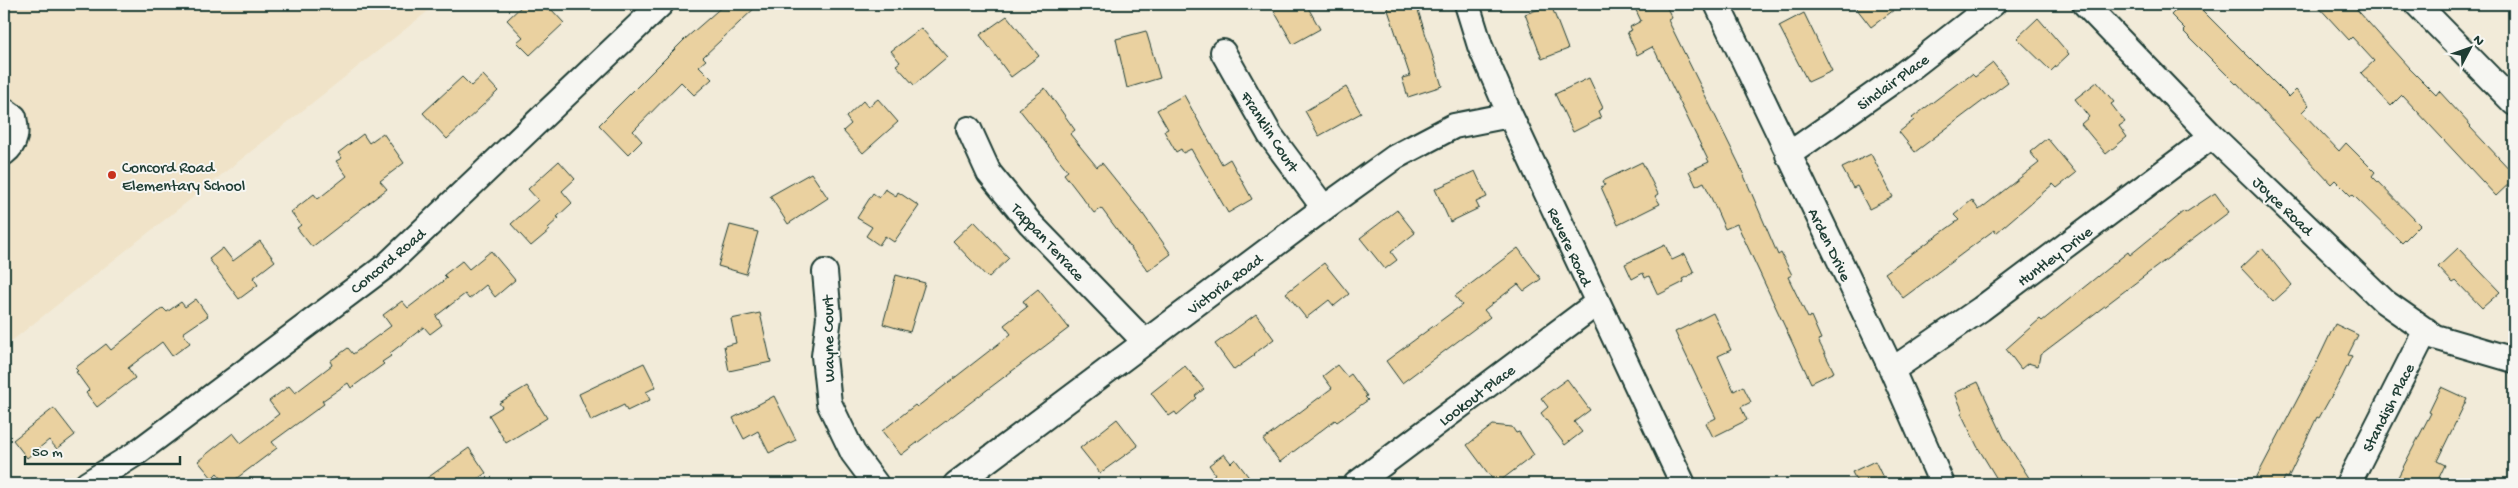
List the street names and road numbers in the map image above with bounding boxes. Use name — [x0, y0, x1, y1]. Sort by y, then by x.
street label: Sinclair Place — [1854, 51, 1934, 116]
street label: Franklin Court — [1234, 88, 1302, 178]
street label: Joyce Road — [2247, 174, 2317, 242]
street label: Tappan Terrace — [1005, 200, 1088, 287]
street label: Revere Road — [1541, 205, 1595, 291]
street label: Arden Drive — [1802, 206, 1854, 286]
street label: Huntley Drive — [2015, 223, 2098, 292]
street label: Concord Road — [348, 225, 432, 300]
street label: Victoria Road — [1184, 250, 1269, 321]
street label: Wayne Court — [820, 294, 841, 382]
street label: Lookout Place — [1436, 361, 1521, 432]
street label: Standish Place — [2360, 361, 2421, 456]

